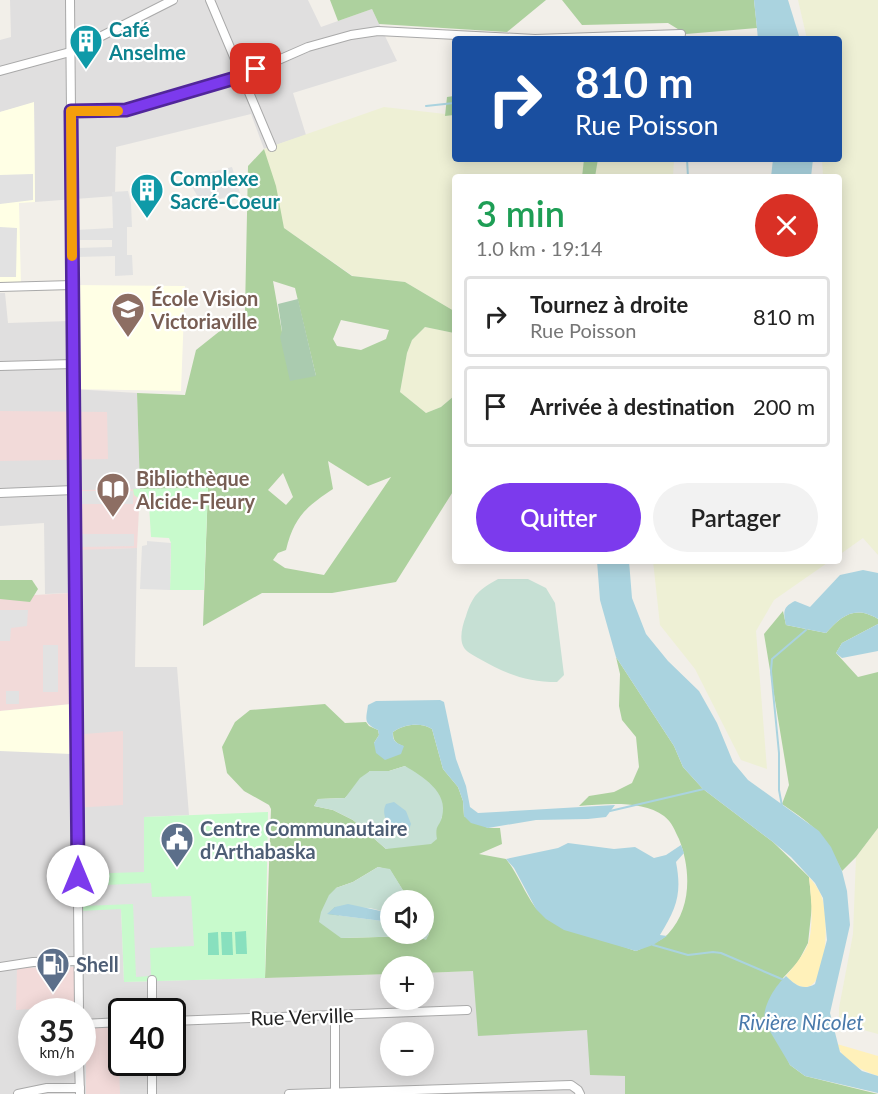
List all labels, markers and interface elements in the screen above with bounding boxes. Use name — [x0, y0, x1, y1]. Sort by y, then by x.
place label: Café Anselme — [108, 17, 186, 64]
building icon: Café Anselme — [68, 23, 104, 70]
pin — [230, 43, 281, 94]
icon: arrive — [239, 52, 272, 85]
text: 810 m — [575, 57, 693, 107]
icon: right — [476, 60, 554, 138]
text: Rue Poisson — [575, 108, 719, 141]
place label: Complexe Sacré-Coeur — [170, 166, 280, 213]
building icon: Complexe Sacré-Coeur — [129, 172, 165, 219]
text: 3 min — [476, 191, 565, 235]
button: close — [755, 194, 818, 257]
text: 1.0 km · 19:14 — [476, 236, 603, 260]
place label: École Vision Victoriaville — [150, 286, 258, 333]
school or university icon: École Vision Victoriaville — [110, 291, 146, 338]
text: Tournez à droite — [530, 291, 688, 318]
icon: right — [479, 300, 512, 333]
text: 810 m — [753, 303, 815, 330]
text: Rue Poisson — [530, 318, 636, 342]
icon: arrive — [479, 390, 512, 423]
text: Arrivée à destination — [530, 393, 735, 420]
text: 200 m — [753, 393, 815, 420]
place label: Bibliothèque Alcide-Fleury — [135, 466, 256, 513]
library icon: Bibliothèque Alcide-Fleury — [95, 471, 131, 518]
button: Quitter — [476, 483, 641, 552]
button: Partager — [653, 483, 818, 552]
place label: Centre Communautaire d'Arthabaska — [200, 816, 408, 863]
public building icon: Centre Communautaire d'Arthabaska — [159, 821, 195, 868]
position arrow — [46, 844, 110, 908]
map controls — [380, 890, 434, 1076]
button: sound — [380, 890, 434, 944]
fuel station icon: Shell — [35, 946, 71, 993]
place label: Shell — [76, 952, 119, 976]
button: + — [380, 956, 434, 1010]
speed limit sign: 40 — [108, 998, 186, 1076]
street label: Rue Verville — [250, 1002, 354, 1030]
water label: Rivière Nicolet — [738, 1009, 864, 1034]
text: 35 — [40, 1012, 74, 1048]
button: − — [380, 1022, 434, 1076]
text: km/h — [39, 1043, 75, 1061]

